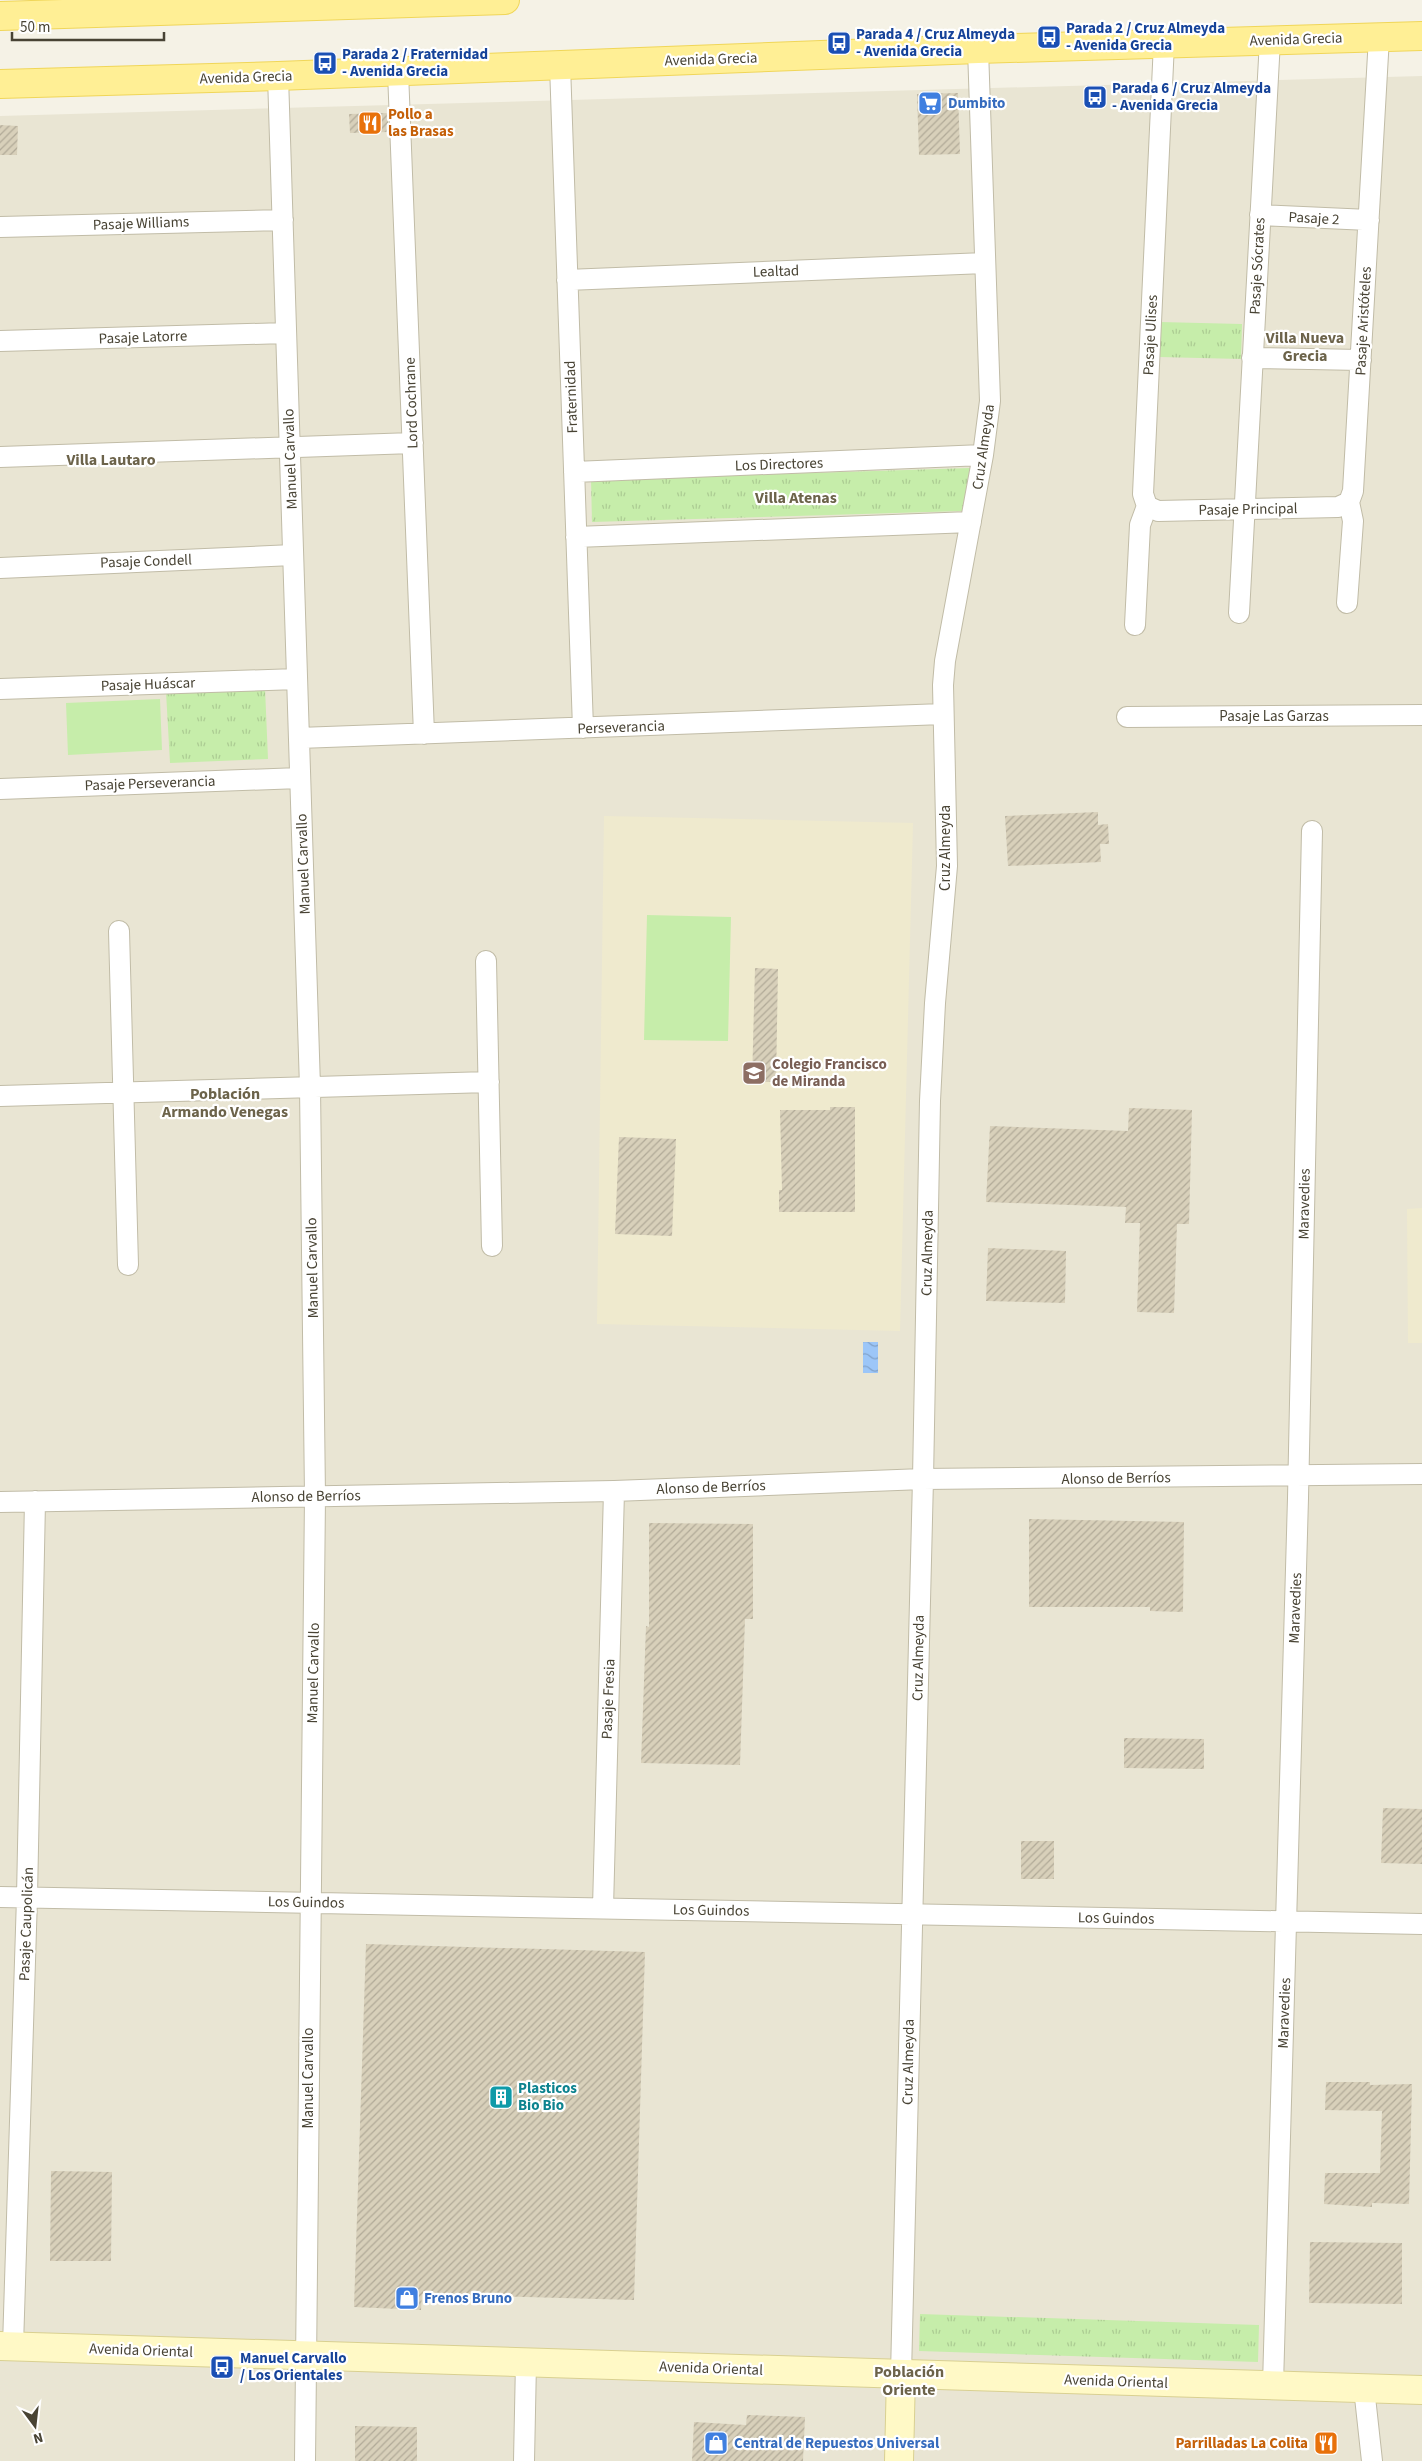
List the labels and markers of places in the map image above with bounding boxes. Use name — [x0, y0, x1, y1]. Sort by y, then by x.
place label: Parada 2 / Cruz Almeyda - Avenida Grecia — [1066, 18, 1225, 56]
place label: Parada 4 / Cruz Almeyda - Avenida Grecia — [856, 24, 1015, 62]
bus stop icon: Parada 2 / Cruz Almeyda - Avenida Grecia — [1036, 24, 1062, 50]
bus stop icon: Parada 4 / Cruz Almeyda - Avenida Grecia — [826, 30, 852, 56]
place label: Parada 2 / Fraternidad - Avenida Grecia — [342, 44, 488, 82]
bus stop icon: Parada 2 / Fraternidad - Avenida Grecia — [312, 50, 338, 76]
place label: Parada 6 / Cruz Almeyda - Avenida Grecia — [1112, 78, 1271, 116]
bus stop icon: Parada 6 / Cruz Almeyda - Avenida Grecia — [1082, 84, 1108, 110]
supermarket icon: Dumbito — [917, 90, 943, 116]
place label: Dumbito — [948, 93, 1005, 114]
place label: Pollo a las Brasas — [388, 104, 454, 142]
restaurant icon: Pollo a las Brasas — [357, 110, 383, 136]
place label: Colegio Francisco de Miranda — [772, 1054, 887, 1092]
school or university icon: Colegio Francisco de Miranda — [741, 1060, 767, 1086]
place label: Plasticos Bio Bio — [518, 2078, 577, 2116]
building icon: Plasticos Bio Bio — [488, 2084, 514, 2110]
shop icon: Frenos Bruno — [394, 2285, 420, 2311]
place label: Frenos Bruno — [424, 2288, 512, 2309]
place label: Manuel Carvallo / Los Orientales — [240, 2348, 347, 2386]
bus stop icon: Manuel Carvallo / Los Orientales — [209, 2354, 235, 2380]
shop icon: Central de Repuestos Universal — [703, 2430, 729, 2456]
restaurant icon: Parrilladas La Colita — [1313, 2430, 1339, 2456]
place label: Central de Repuestos Universal — [734, 2433, 940, 2454]
place label: Parrilladas La Colita — [1175, 2433, 1308, 2454]

